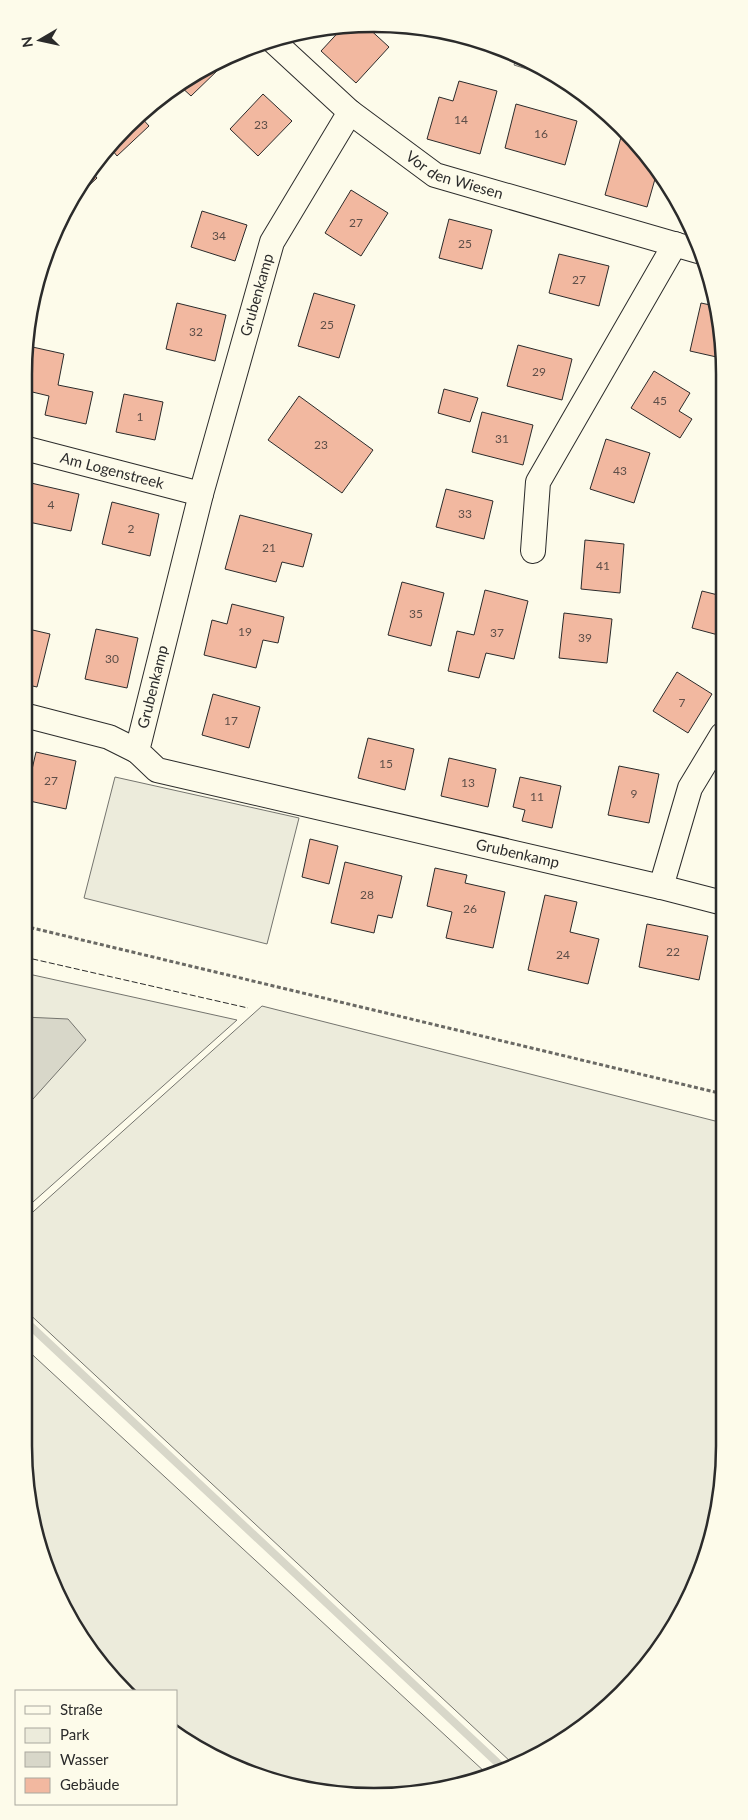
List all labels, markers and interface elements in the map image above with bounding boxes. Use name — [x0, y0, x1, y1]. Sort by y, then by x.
north arrow — [15, 15, 65, 65]
text: N — [17, 35, 36, 49]
house number: 14 — [454, 112, 468, 127]
house number: 23 — [254, 117, 268, 132]
house number: 16 — [534, 126, 548, 141]
street label: Vor den Wiesen — [403, 147, 505, 202]
house number: 27 — [349, 215, 363, 230]
house number: 34 — [212, 228, 226, 243]
house number: 25 — [458, 236, 472, 251]
street label: Grubenkamp — [236, 251, 276, 338]
house number: 27 — [572, 272, 586, 287]
house number: 25 — [320, 317, 334, 332]
house number: 32 — [189, 324, 203, 339]
house number: 29 — [532, 364, 546, 379]
house number: 45 — [653, 393, 667, 408]
house number: 1 — [137, 409, 144, 424]
house number: 31 — [495, 431, 509, 446]
house number: 23 — [314, 437, 328, 452]
street label: Am Logenstreek — [59, 448, 166, 492]
house number: 43 — [613, 463, 627, 478]
house number: 4 — [48, 497, 55, 512]
house number: 33 — [458, 506, 472, 521]
house number: 2 — [128, 521, 135, 536]
house number: 21 — [262, 540, 276, 555]
house number: 41 — [596, 558, 610, 573]
house number: 35 — [409, 606, 423, 621]
house number: 19 — [238, 624, 252, 639]
house number: 37 — [490, 625, 504, 640]
house number: 39 — [578, 630, 592, 645]
street label: Grubenkamp — [133, 643, 171, 730]
house number: 30 — [105, 651, 119, 666]
house number: 7 — [679, 695, 686, 710]
house number: 17 — [224, 713, 238, 728]
house number: 15 — [379, 756, 393, 771]
house number: 27 — [44, 773, 58, 788]
house number: 13 — [461, 775, 475, 790]
house number: 9 — [631, 786, 638, 801]
house number: 11 — [530, 789, 544, 804]
street label: Grubenkamp — [474, 834, 561, 871]
house number: 28 — [360, 887, 374, 902]
house number: 26 — [463, 901, 477, 916]
house number: 22 — [666, 944, 680, 959]
house number: 24 — [556, 947, 570, 962]
legend — [15, 1690, 178, 1805]
text: Straße — [60, 1700, 103, 1718]
text: Park — [60, 1725, 90, 1743]
text: Wasser — [60, 1750, 109, 1768]
text: Gebäude — [60, 1775, 119, 1793]

